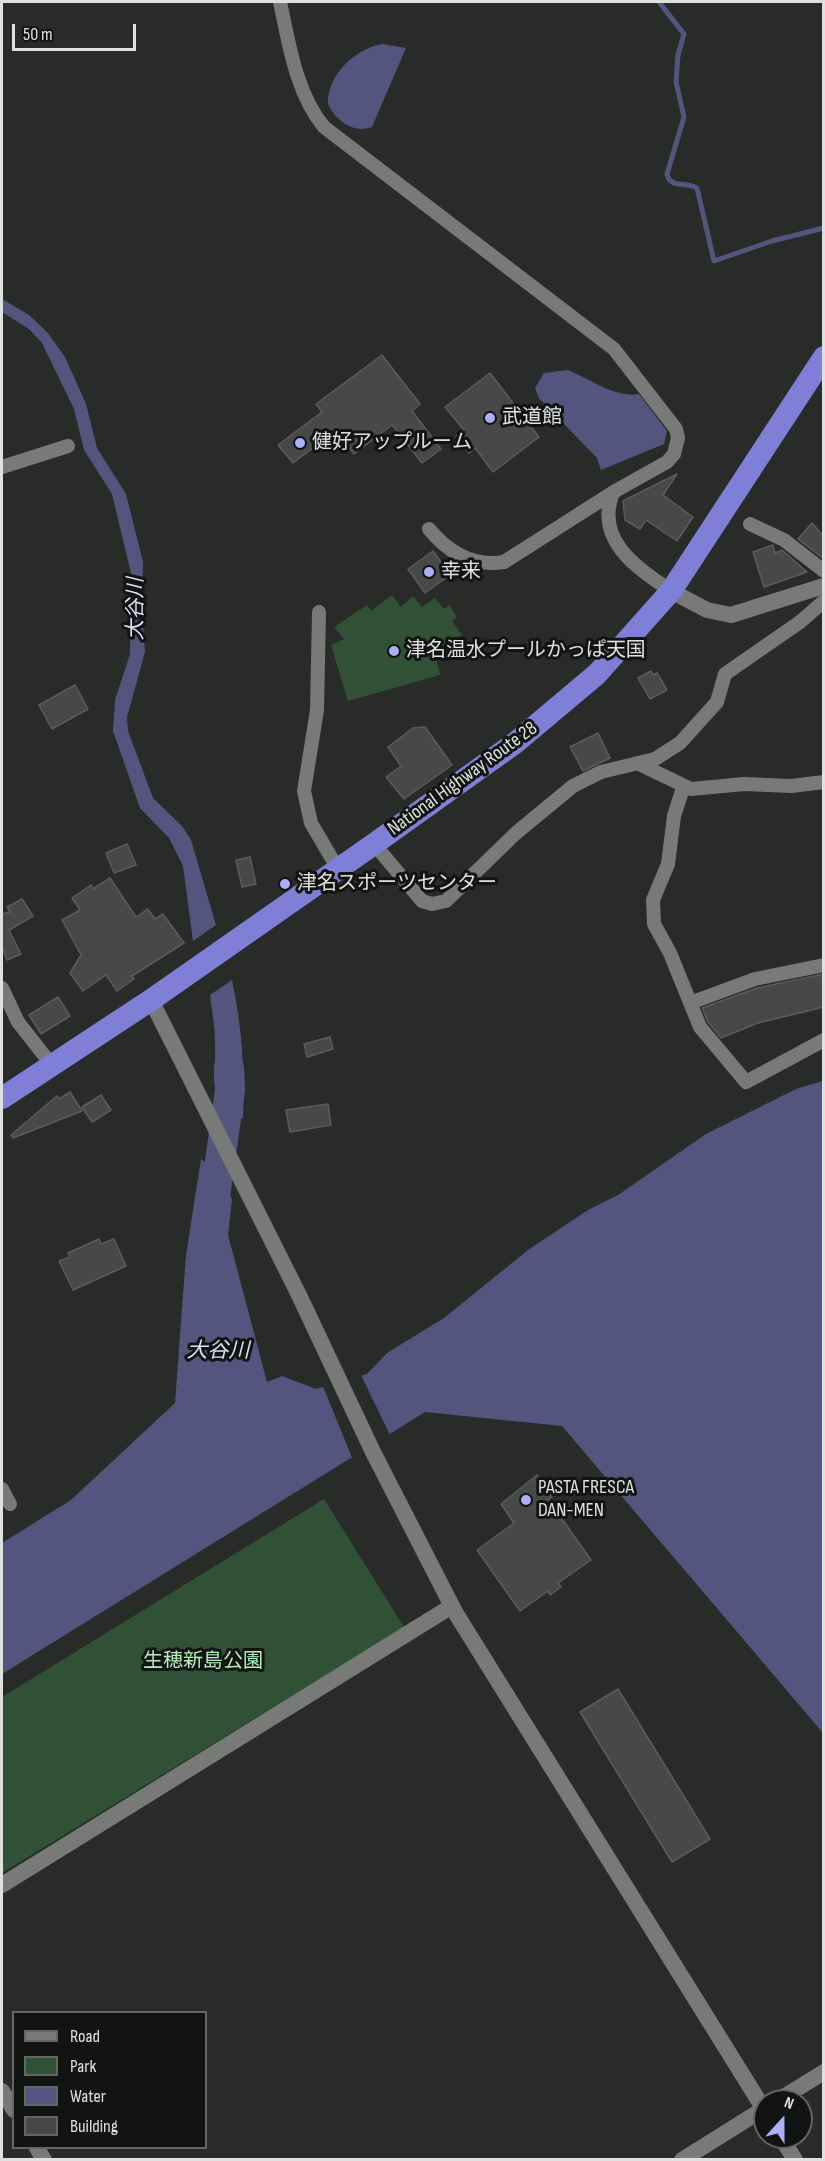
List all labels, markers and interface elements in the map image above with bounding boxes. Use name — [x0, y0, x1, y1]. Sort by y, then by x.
scale bar — [15, 12, 140, 50]
text: 50 m — [23, 24, 53, 45]
place label: 武道館 — [502, 406, 562, 430]
marker: 武道館 — [483, 411, 497, 425]
place label: 健好アップルーム — [312, 431, 472, 455]
marker: 健好アップルーム — [293, 436, 307, 450]
place label: 幸来 — [441, 560, 481, 584]
marker: 幸来 — [422, 565, 436, 579]
water label: 大谷川 — [124, 578, 150, 640]
place label: 津名温水プールかっぱ天国 — [406, 639, 646, 663]
marker: 津名温水プールかっぱ天国 — [387, 644, 401, 658]
street label: National Highway Route 28 — [384, 717, 542, 841]
place label: 津名スポーツセンター — [297, 872, 497, 896]
marker: 津名スポーツセンター — [278, 877, 292, 891]
water label: 大谷川 — [187, 1339, 249, 1365]
place label: PASTA FRESCA DAN-MEN — [538, 1476, 634, 1523]
marker: PASTA FRESCA DAN-MEN — [519, 1493, 533, 1507]
park label: 生穂新島公園 — [143, 1650, 263, 1674]
legend — [12, 2011, 207, 2149]
text: Road — [70, 2026, 100, 2047]
text: Park — [70, 2056, 96, 2077]
text: Water — [70, 2086, 106, 2107]
north arrow — [753, 2089, 813, 2149]
text: N — [782, 2093, 796, 2114]
text: Building — [70, 2116, 118, 2137]

